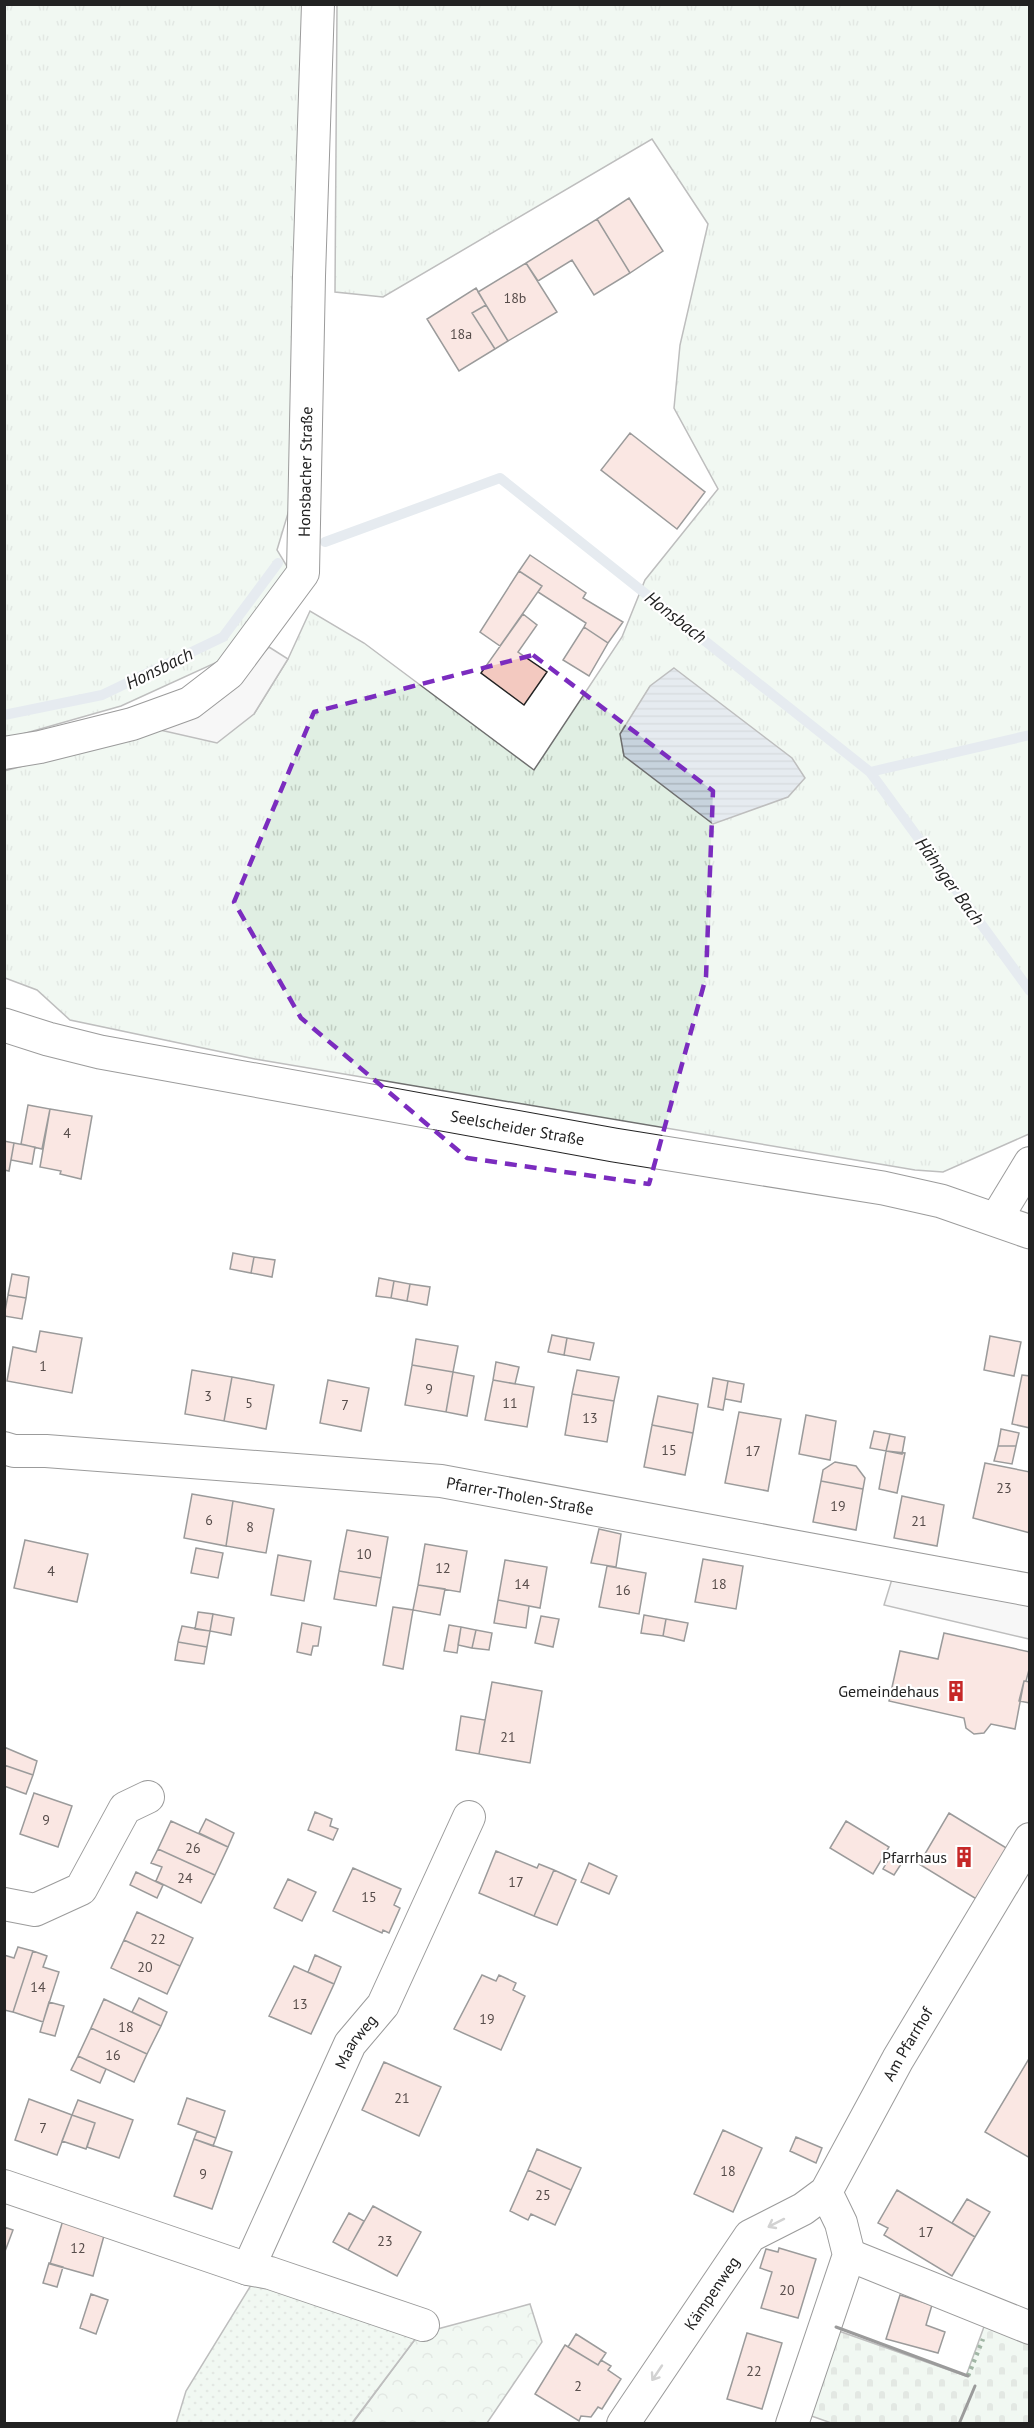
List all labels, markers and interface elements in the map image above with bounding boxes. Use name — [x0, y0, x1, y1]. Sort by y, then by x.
house number: 18b — [504, 289, 526, 307]
house number: 18a — [450, 325, 472, 343]
street label: Honsbacher Straße — [294, 406, 316, 537]
water label: Honsbach — [640, 586, 712, 648]
water label: Honsbach — [121, 642, 197, 694]
water label: Hähnger Bach — [910, 833, 990, 929]
street label: Seelscheider Straße — [449, 1106, 586, 1149]
house number: 4 — [63, 1124, 71, 1142]
house number: 1 — [39, 1357, 47, 1375]
house number: 9 — [425, 1380, 433, 1398]
house number: 3 — [204, 1387, 212, 1405]
house number: 5 — [245, 1394, 253, 1412]
house number: 11 — [502, 1394, 518, 1412]
house number: 7 — [341, 1396, 349, 1414]
house number: 13 — [582, 1409, 598, 1427]
house number: 15 — [661, 1441, 677, 1459]
house number: 17 — [745, 1442, 761, 1460]
street label: Pfarrer-Tholen-Straße — [445, 1472, 595, 1519]
house number: 23 — [996, 1479, 1012, 1497]
house number: 19 — [830, 1497, 846, 1515]
house number: 6 — [205, 1511, 213, 1529]
house number: 21 — [911, 1512, 927, 1530]
house number: 8 — [246, 1518, 254, 1536]
house number: 10 — [356, 1545, 372, 1563]
house number: 12 — [435, 1559, 451, 1577]
house number: 4 — [47, 1562, 55, 1580]
house number: 14 — [514, 1575, 530, 1593]
house number: 18 — [711, 1575, 727, 1593]
house number: 16 — [615, 1581, 631, 1599]
building icon: Gemeindehaus — [944, 1679, 968, 1703]
place label: Gemeindehaus — [838, 1681, 939, 1701]
house number: 21 — [500, 1728, 516, 1746]
house number: 9 — [42, 1811, 50, 1829]
house number: 26 — [185, 1839, 201, 1857]
building icon: Pfarrhaus — [952, 1845, 976, 1869]
place label: Pfarrhaus — [882, 1847, 947, 1867]
house number: 24 — [177, 1869, 193, 1887]
house number: 17 — [508, 1873, 524, 1891]
house number: 15 — [361, 1888, 377, 1906]
house number: 22 — [150, 1930, 166, 1948]
house number: 20 — [137, 1958, 153, 1976]
house number: 14 — [30, 1978, 46, 1996]
house number: 13 — [292, 1995, 308, 2013]
street label: Am Pfarrhof — [878, 2003, 937, 2084]
street label: Maarweg — [330, 2010, 381, 2072]
house number: 19 — [479, 2010, 495, 2028]
house number: 18 — [118, 2018, 134, 2036]
house number: 16 — [105, 2046, 121, 2064]
house number: 21 — [394, 2089, 410, 2107]
house number: 7 — [39, 2119, 47, 2137]
house number: 18 — [720, 2162, 736, 2180]
house number: 9 — [199, 2165, 207, 2183]
house number: 25 — [535, 2186, 551, 2204]
one-way arrow — [768, 2217, 786, 2229]
house number: 17 — [918, 2223, 934, 2241]
house number: 23 — [377, 2232, 393, 2250]
house number: 12 — [70, 2239, 86, 2257]
street label: Kämpenweg — [680, 2253, 743, 2334]
house number: 20 — [779, 2281, 795, 2299]
house number: 22 — [746, 2362, 762, 2380]
one-way arrow — [651, 2364, 663, 2381]
house number: 2 — [574, 2377, 582, 2395]

